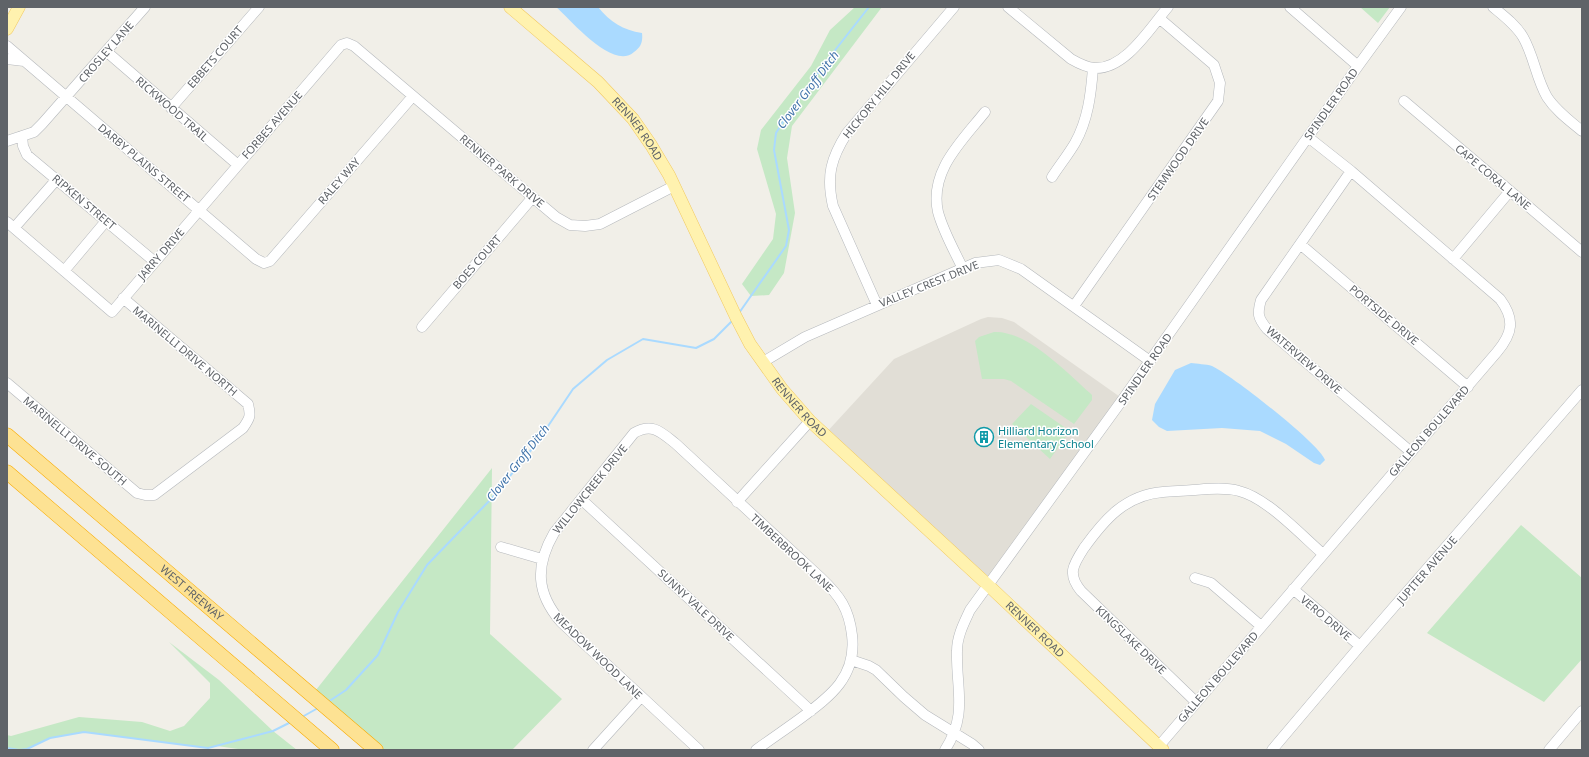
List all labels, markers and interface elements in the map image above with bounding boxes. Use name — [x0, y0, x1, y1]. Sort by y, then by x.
street label: CROSLEY LANE — [75, 18, 136, 86]
street label: EBBETS COURT — [183, 22, 246, 91]
water label: Clover Groff Ditch — [773, 47, 843, 132]
street label: HICKORY HILL DRIVE — [839, 48, 918, 141]
street label: SPINDLER ROAD — [1300, 65, 1361, 143]
street label: RICKWOOD TRAIL — [133, 73, 212, 145]
street label: FORBES AVENUE — [238, 88, 305, 162]
street label: RENNER ROAD — [609, 94, 666, 163]
street label: STEMWOOD DRIVE — [1143, 114, 1212, 203]
street label: DARBY PLAINS STREET — [95, 120, 193, 206]
street label: RENNER PARK DRIVE — [457, 131, 548, 211]
street label: CAPE CORAL LANE — [1452, 140, 1534, 213]
street label: RALEY WAY — [314, 154, 364, 207]
street label: RIPKEN STREET — [49, 171, 119, 233]
street label: JARRY DRIVE — [133, 225, 187, 284]
street label: BOES COURT — [449, 231, 504, 292]
street label: VALLEY CREST DRIVE — [877, 257, 981, 310]
street label: PORTSIDE DRIVE — [1346, 281, 1422, 348]
street label: MARINELLI DRIVE NORTH — [130, 302, 241, 399]
street label: WATERVIEW DRIVE — [1263, 322, 1345, 397]
street label: SPINDLER ROAD — [1114, 330, 1175, 408]
street label: RENNER ROAD — [769, 374, 831, 440]
street label: GALLEON BOULEVARD — [1385, 382, 1472, 479]
street label: MARINELLI DRIVE SOUTH — [20, 393, 130, 489]
water label: Clover Groff Ditch — [482, 420, 553, 505]
place label: Hilliard Horizon Elementary School — [998, 423, 1094, 451]
building icon: Hilliard Horizon Elementary School — [973, 426, 995, 448]
street label: WILLOWCREEK DRIVE — [549, 441, 630, 536]
street label: TIMBERBROOK LANE — [748, 510, 837, 595]
street label: JUPITER AVENUE — [1392, 533, 1460, 607]
street label: WEST FREEWAY — [157, 561, 227, 624]
street label: SUNNY VALE DRIVE — [655, 565, 738, 644]
street label: VERO DRIVE — [1298, 592, 1355, 643]
street label: RENNER ROAD — [1003, 598, 1068, 660]
street label: KINGSLAKE DRIVE — [1093, 602, 1170, 677]
street label: MEADOW WOOD LANE — [551, 609, 646, 702]
street label: GALLEON BOULEVARD — [1174, 628, 1261, 725]

